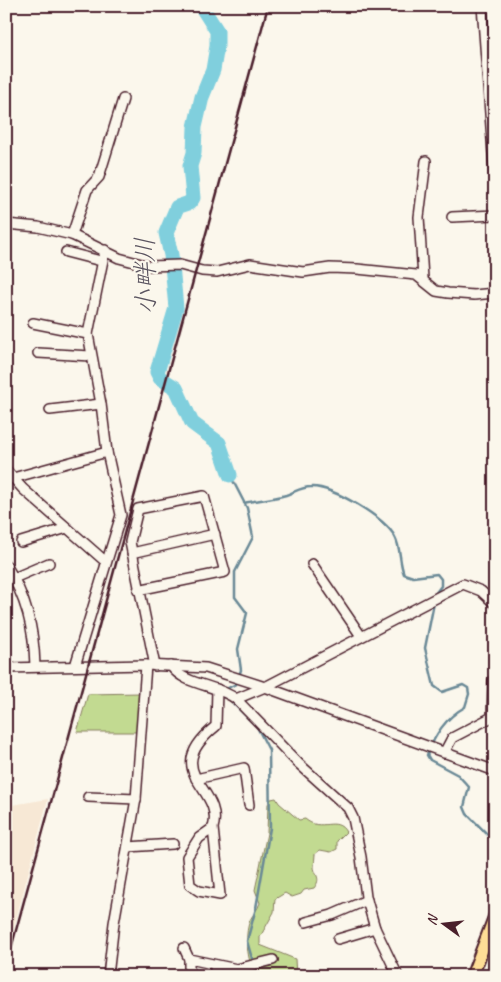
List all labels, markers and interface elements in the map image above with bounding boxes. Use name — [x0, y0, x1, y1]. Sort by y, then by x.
water label: 小畔川 — [128, 237, 163, 315]
north arrow — [418, 900, 468, 950]
text: N — [423, 912, 442, 927]

